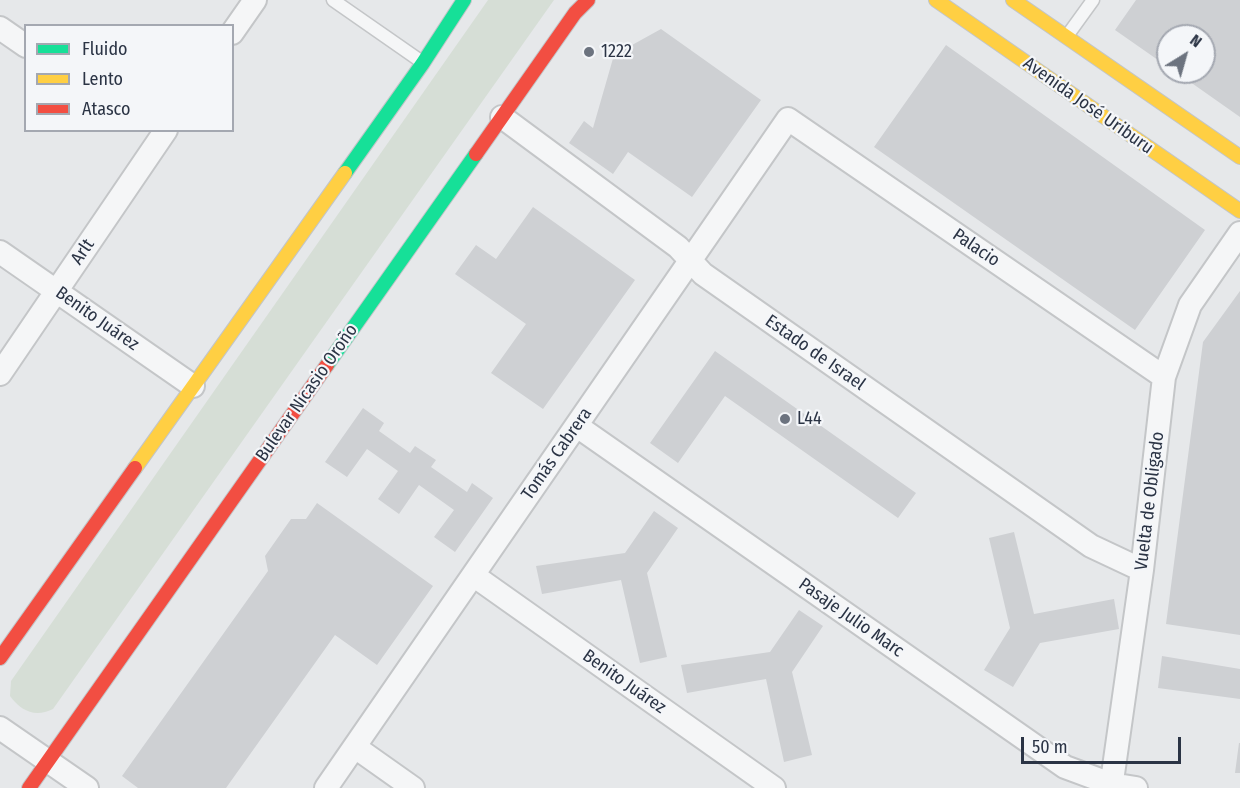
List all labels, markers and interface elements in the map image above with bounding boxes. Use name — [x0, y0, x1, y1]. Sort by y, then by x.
legend — [24, 24, 234, 132]
north arrow — [1156, 24, 1216, 84]
text: N — [1186, 30, 1205, 51]
text: Fluido — [82, 38, 128, 60]
place label: 1222 — [601, 41, 632, 63]
marker: 1222 — [582, 45, 596, 59]
street label: Avenida José Uriburu — [1019, 53, 1157, 159]
text: Lento — [82, 68, 123, 90]
text: Atasco — [82, 98, 130, 120]
street label: Palacio — [948, 224, 1004, 272]
street label: Arlt — [67, 235, 99, 269]
street label: Benito Juárez — [51, 282, 143, 356]
street label: Estado de Israel — [761, 311, 869, 395]
street label: Bulevar Nicasio Oroño — [251, 320, 363, 466]
street label: Tomás Cabrera — [517, 404, 597, 504]
place label: L44 — [797, 408, 822, 430]
marker: L44 — [778, 412, 792, 426]
street label: Vuelta de Obligado — [1131, 430, 1169, 572]
street label: Pasaje Julio Marc — [794, 574, 908, 662]
street label: Benito Juárez — [578, 645, 670, 719]
scale bar — [1024, 725, 1184, 763]
text: 50 m — [1032, 736, 1068, 758]

